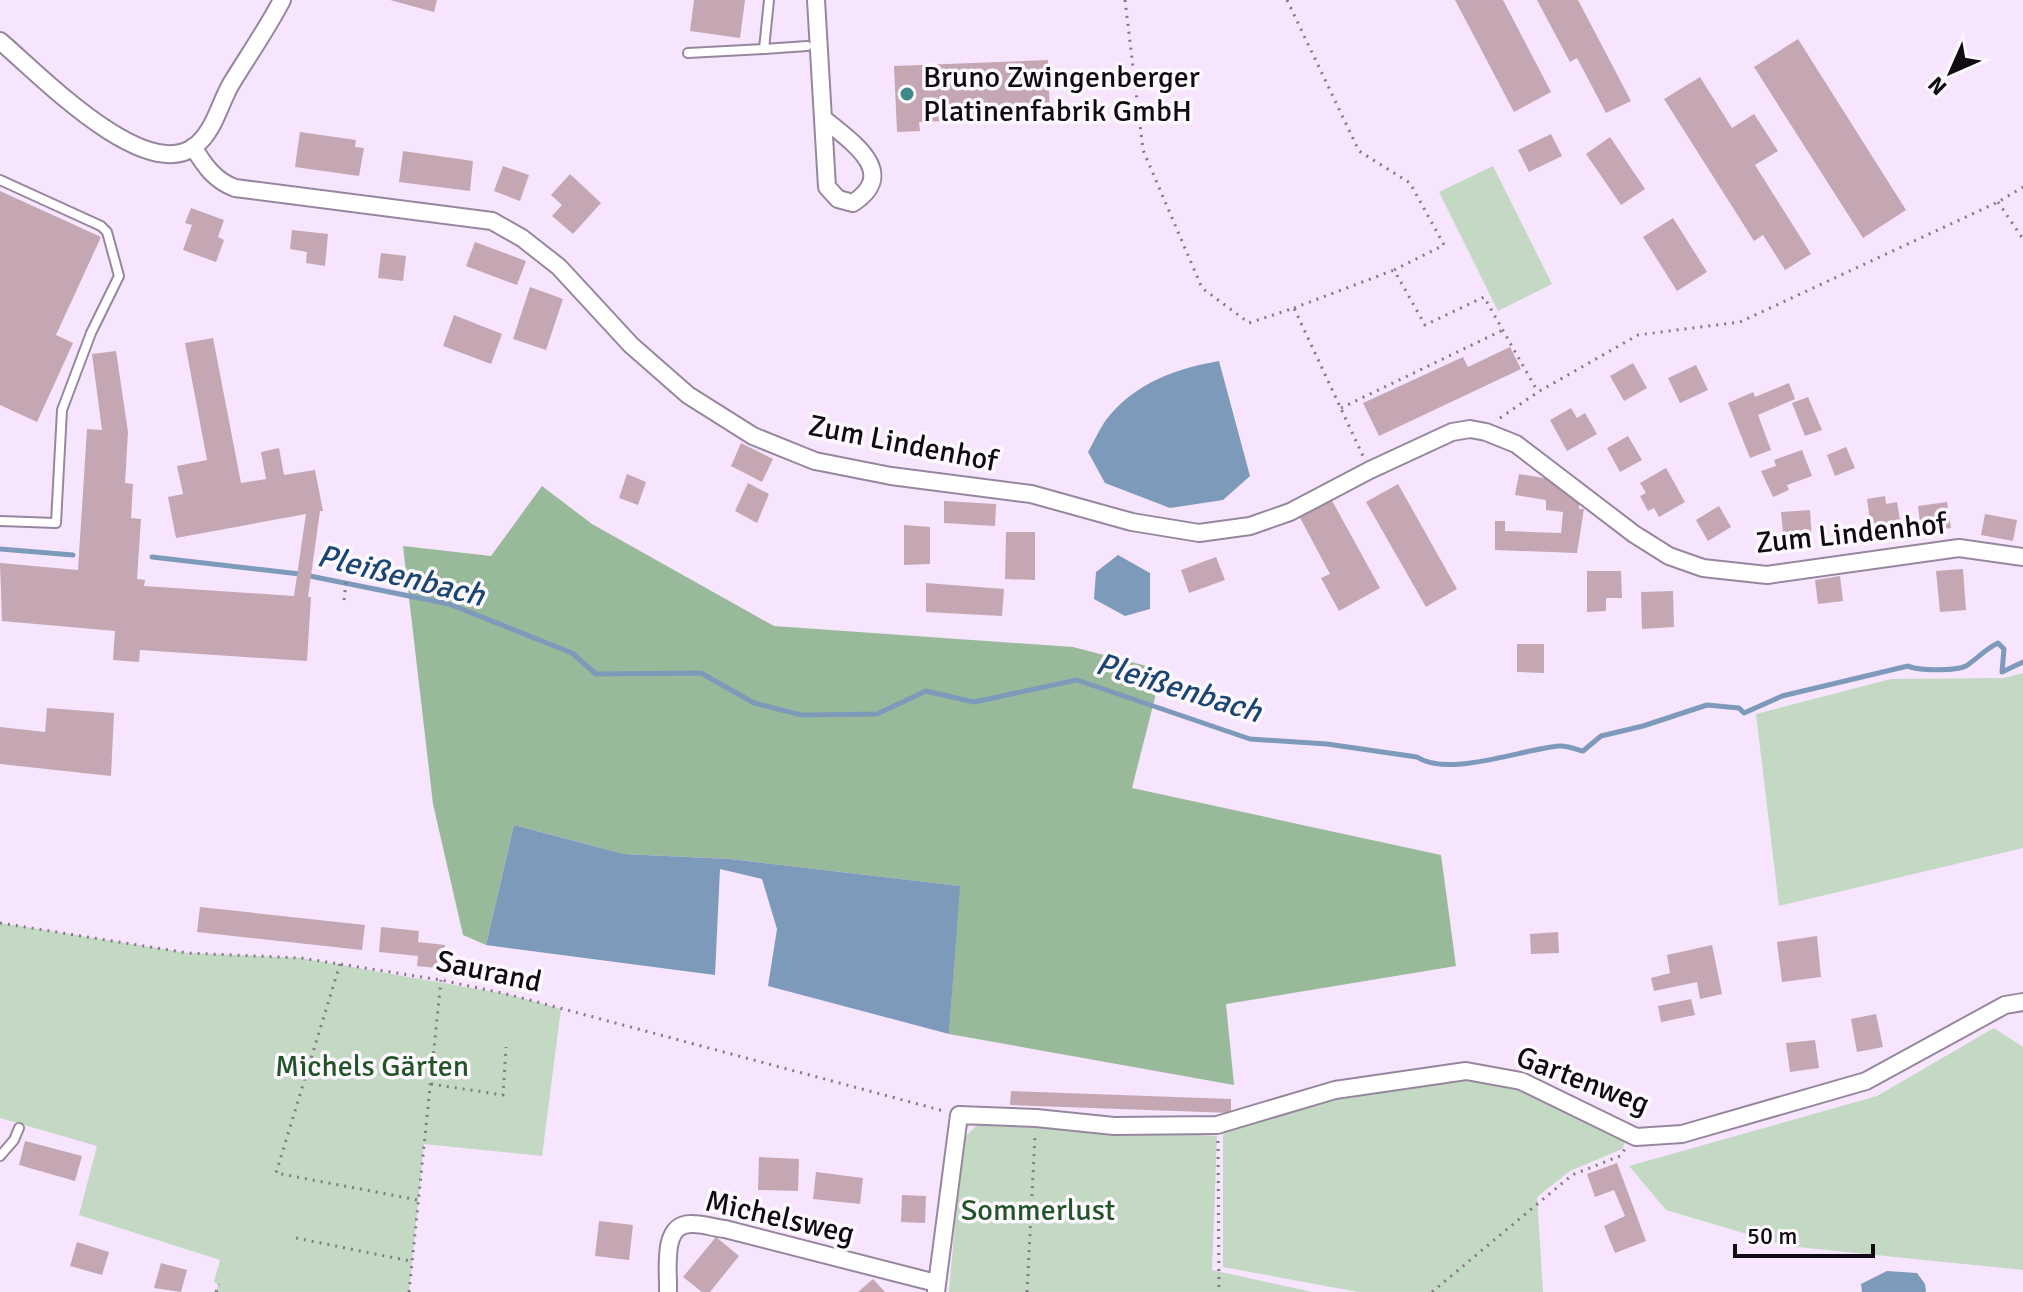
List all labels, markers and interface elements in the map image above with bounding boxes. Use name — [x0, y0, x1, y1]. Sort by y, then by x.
north arrow — [1911, 32, 1991, 112]
place label: Bruno Zwingenberger Platinenfabrik GmbH — [923, 59, 1200, 130]
text: N — [1922, 71, 1952, 101]
marker: Bruno Zwingenberger Platinenfabrik GmbH — [898, 85, 916, 103]
street label: Zum Lindenhof — [805, 407, 1002, 480]
street label: Zum Lindenhof — [1754, 505, 1950, 562]
water label: Pleißenbach — [313, 536, 490, 615]
water label: Pleißenbach — [1091, 644, 1268, 732]
street label: Saurand — [433, 942, 545, 1001]
street label: Gartenweg — [1511, 1038, 1655, 1123]
park label: Michels Gärten — [275, 1048, 469, 1085]
street label: Michelsweg — [702, 1182, 858, 1253]
park label: Sommerlust — [961, 1192, 1115, 1229]
scale bar — [1735, 1208, 1873, 1258]
text: 50 m — [1747, 1221, 1797, 1251]

